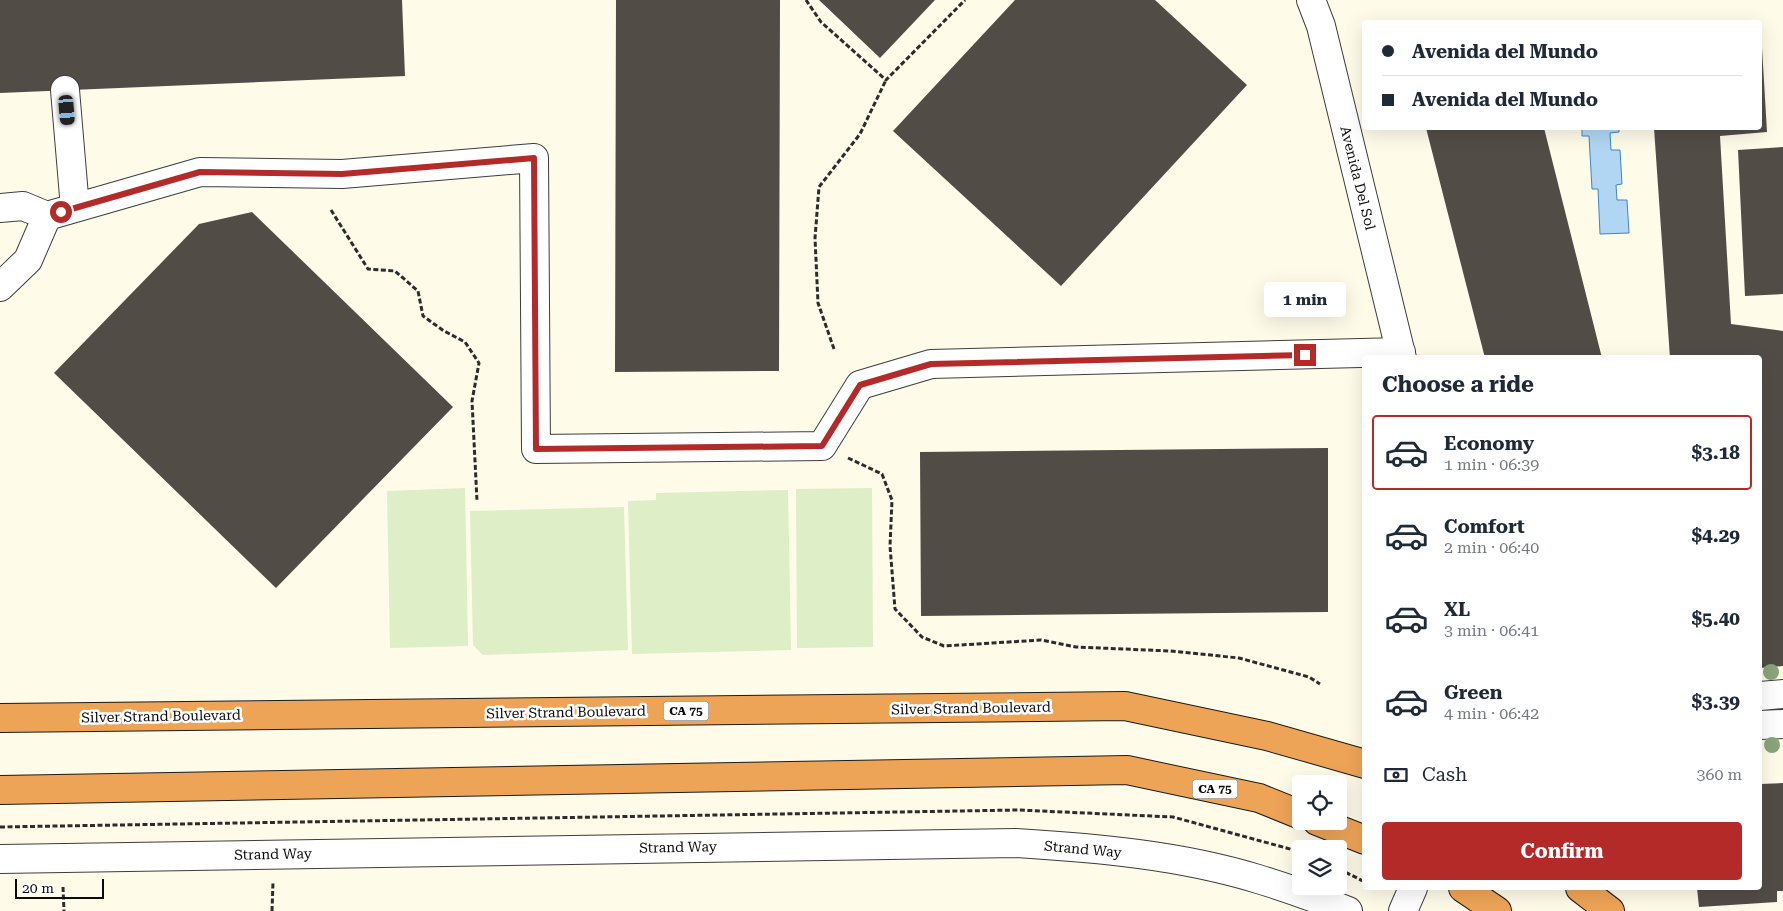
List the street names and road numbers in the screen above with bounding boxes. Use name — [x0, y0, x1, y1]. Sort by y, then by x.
street label: Avenida Del Sol — [1337, 124, 1379, 232]
street label: Silver Strand Boulevard — [891, 699, 1051, 717]
road number: CA 75 — [664, 701, 708, 720]
street label: Silver Strand Boulevard — [486, 703, 646, 721]
street label: Silver Strand Boulevard — [81, 707, 241, 725]
road number: CA 75 — [1192, 780, 1238, 799]
street label: Strand Way — [639, 838, 718, 856]
street label: Strand Way — [1044, 838, 1123, 860]
street label: Strand Way — [234, 845, 313, 863]

